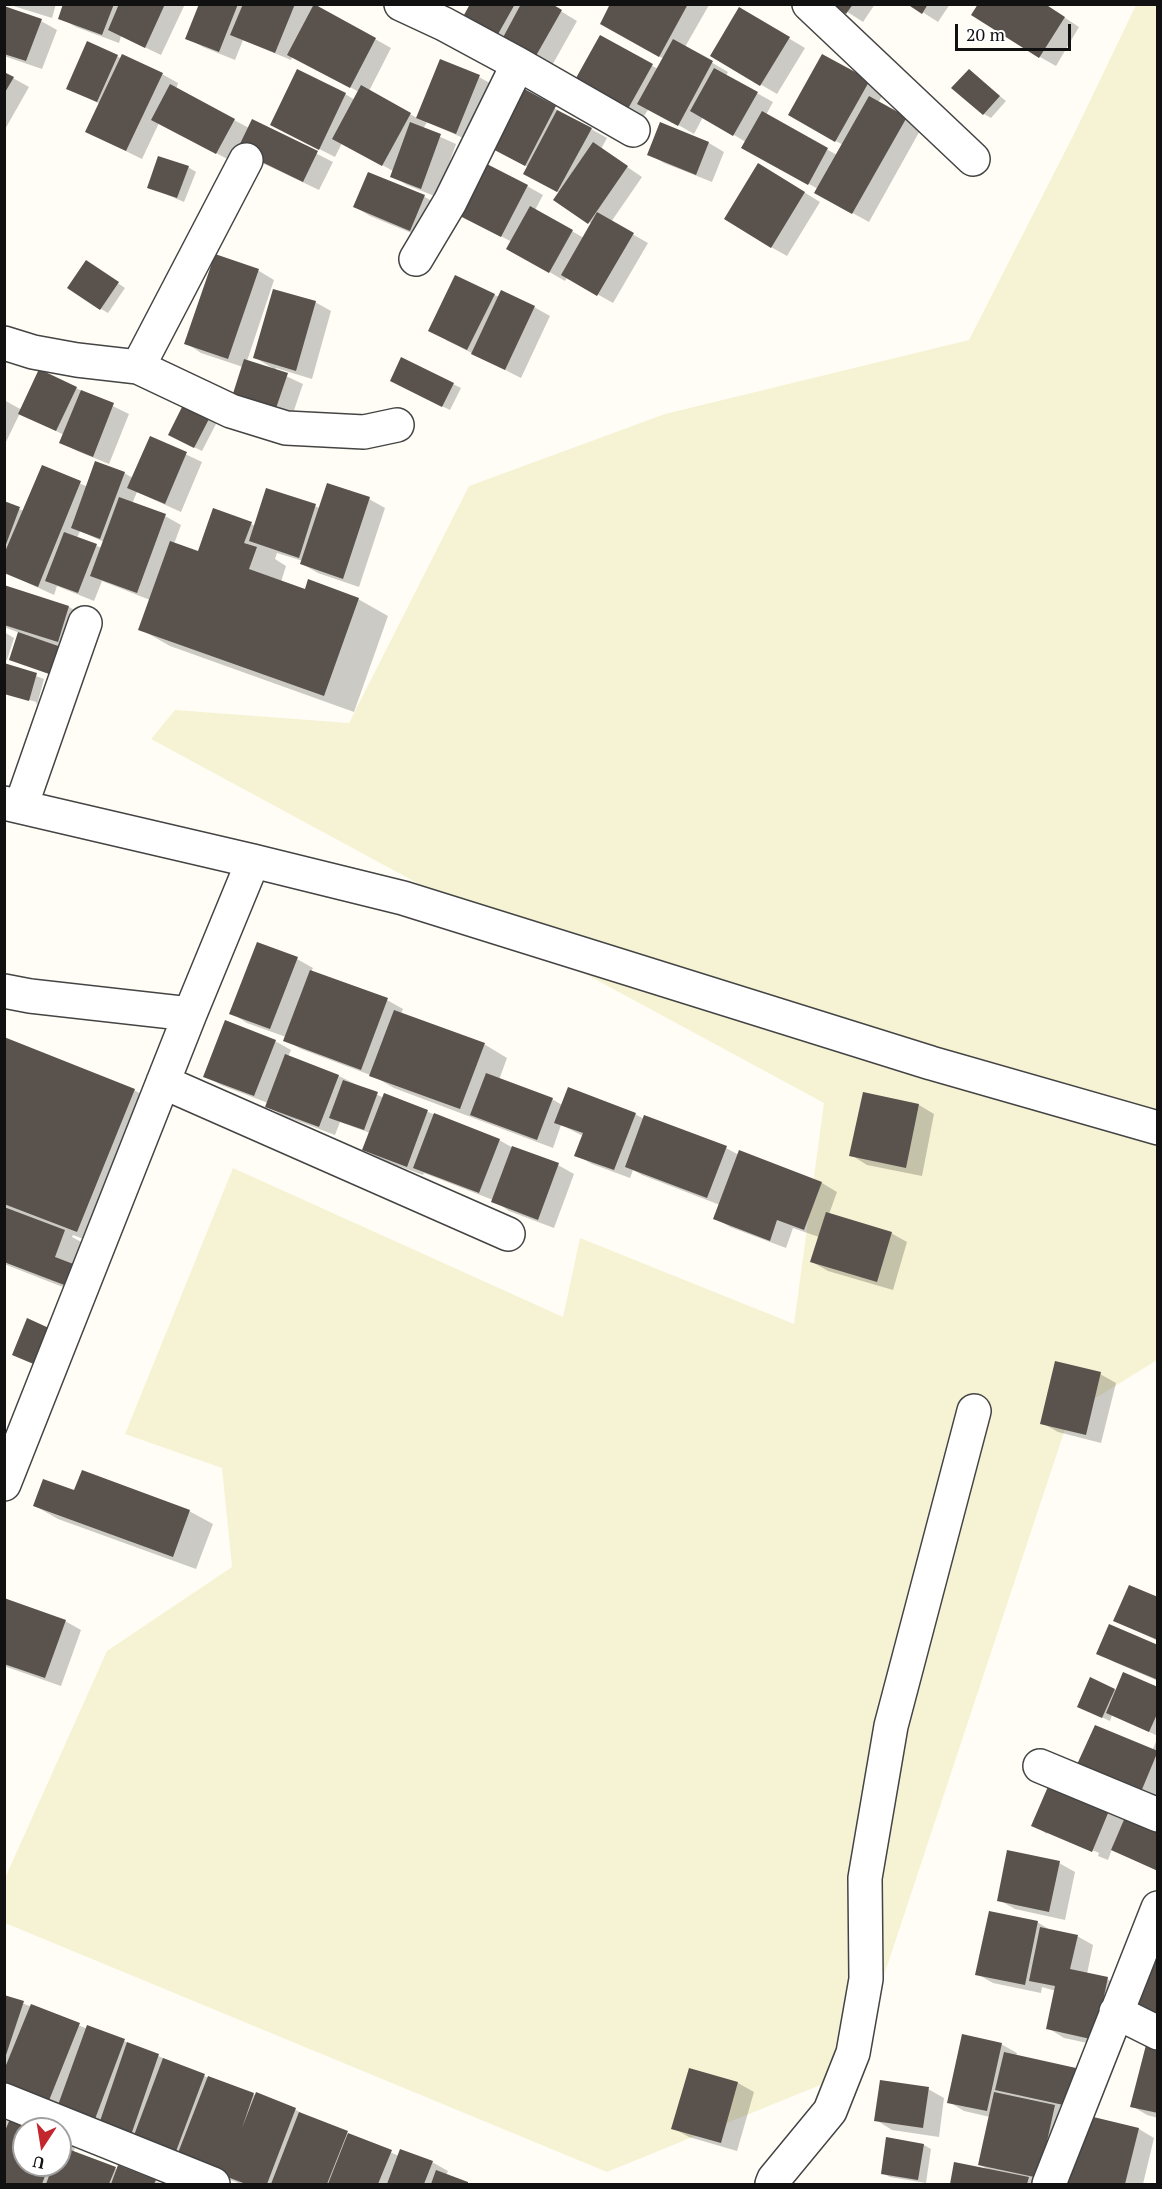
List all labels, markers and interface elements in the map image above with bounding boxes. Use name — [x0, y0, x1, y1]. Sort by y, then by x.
scale bar — [958, 12, 1074, 50]
text: 20 m — [966, 22, 1005, 46]
north arrow — [12, 2117, 72, 2177]
text: U — [31, 2151, 47, 2175]

